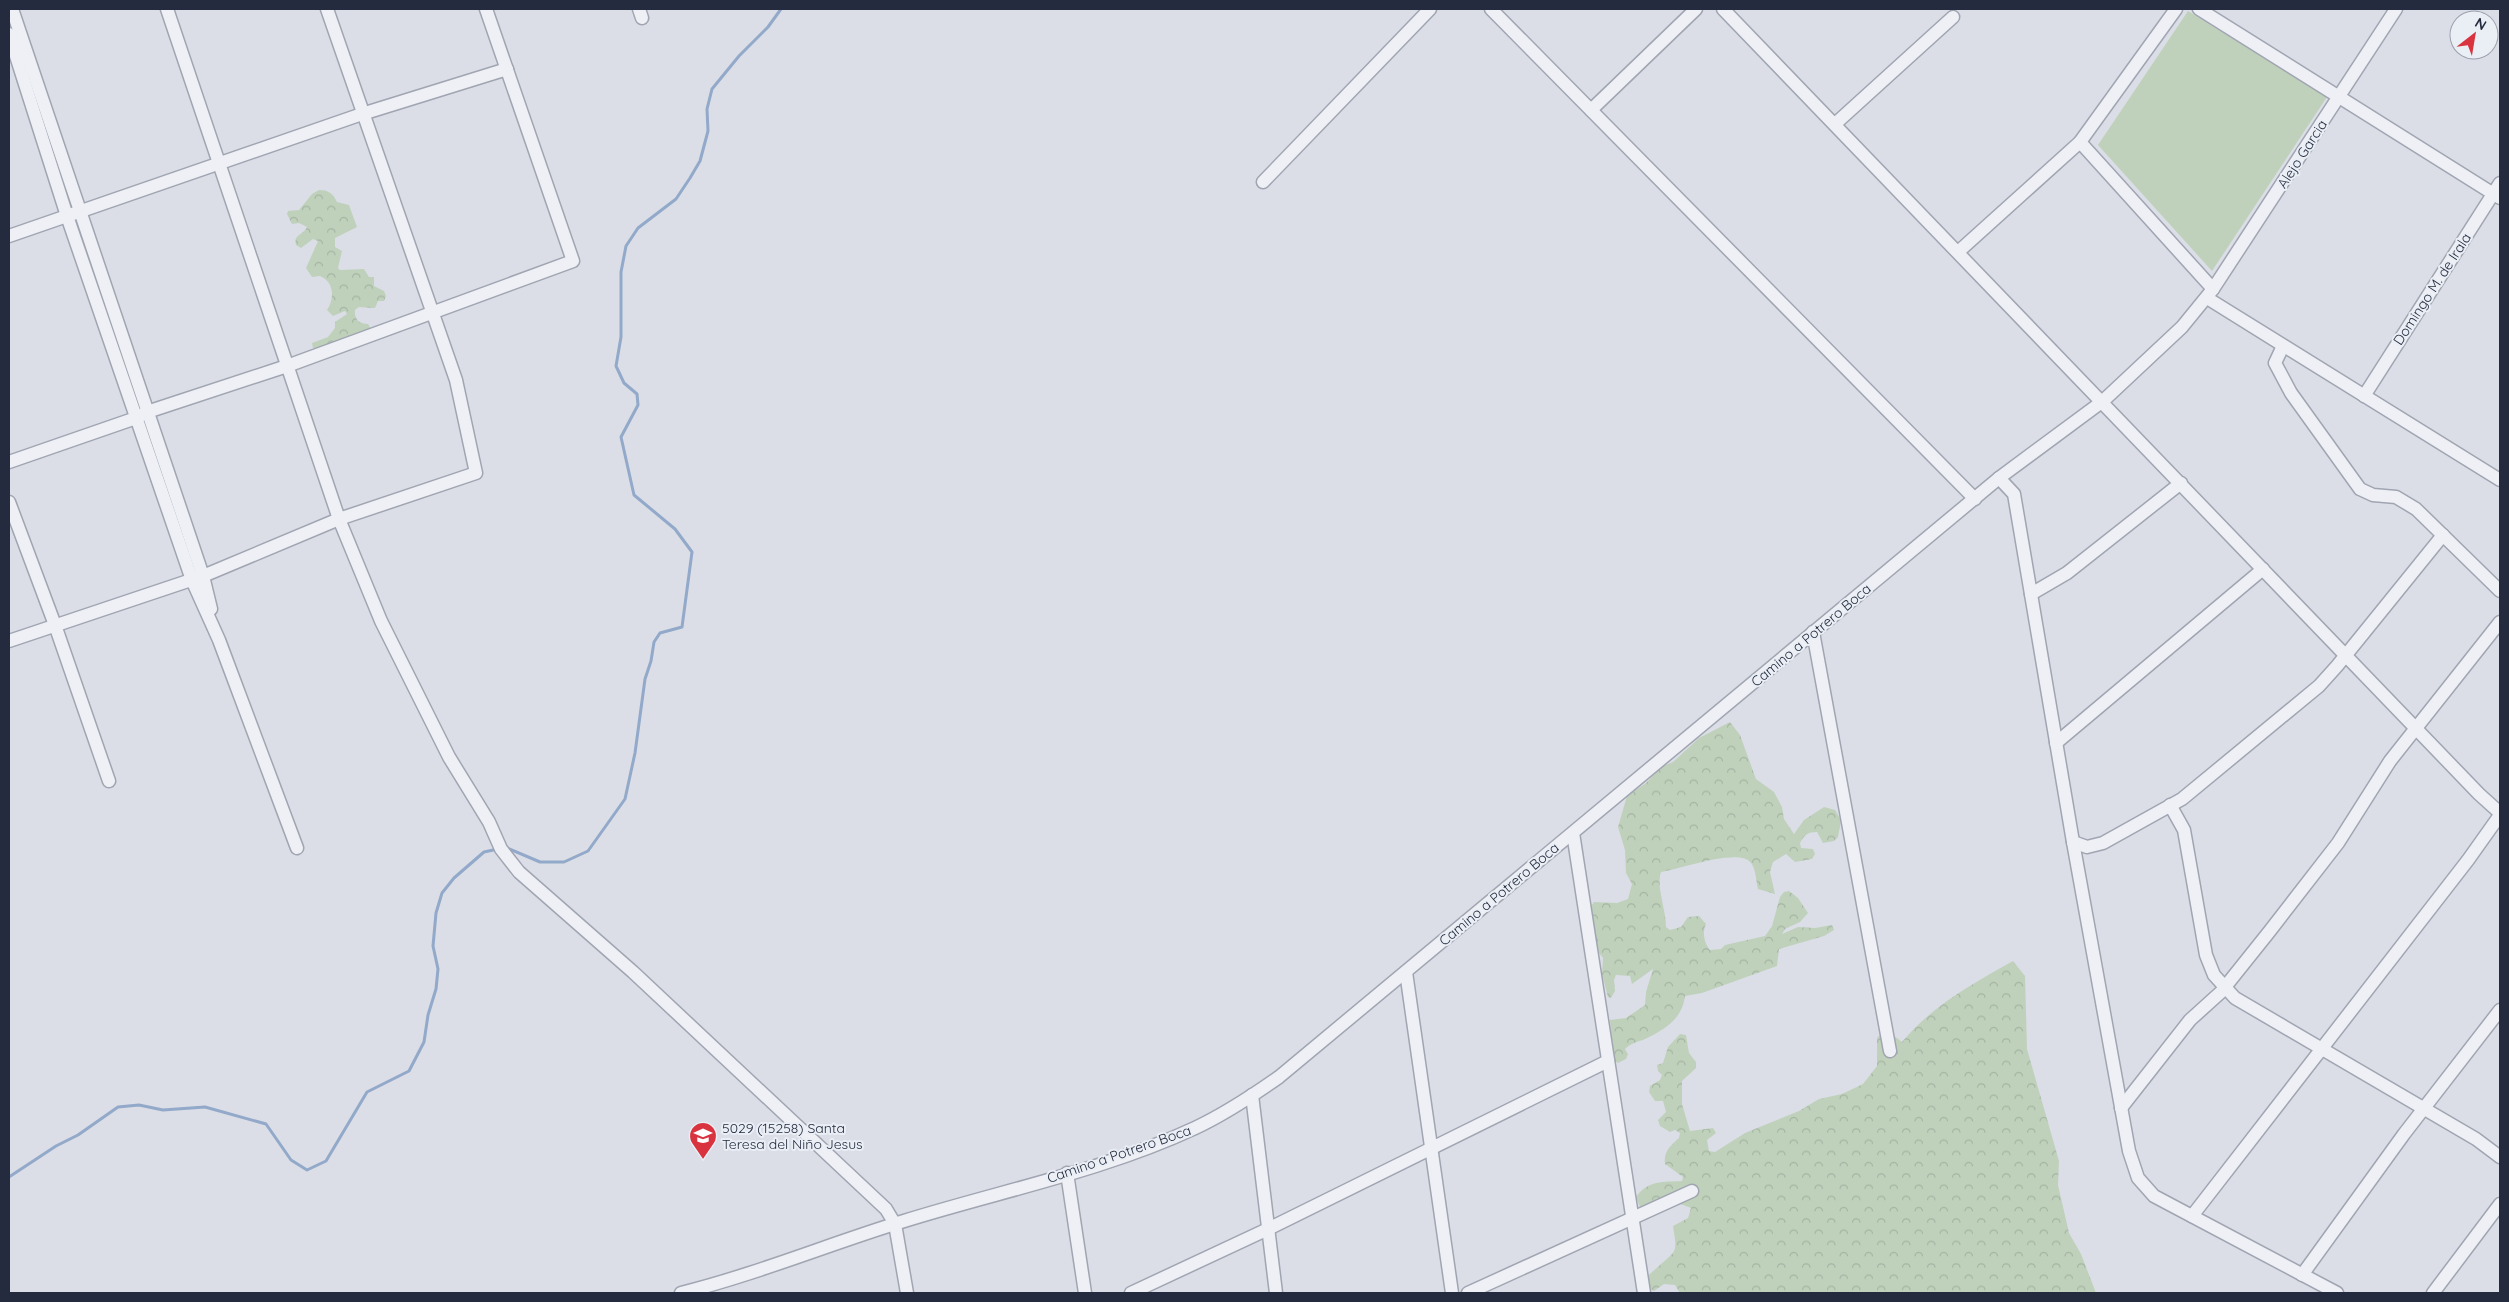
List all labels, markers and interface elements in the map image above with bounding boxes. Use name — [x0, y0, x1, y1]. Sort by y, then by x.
north arrow — [2449, 10, 2499, 60]
text: N — [2472, 13, 2490, 34]
street label: Alejo Garcia — [2273, 116, 2331, 192]
street label: Domingo M. de Irala — [2389, 229, 2475, 349]
street label: Camino a Potrero Boca — [1747, 580, 1875, 690]
street label: Camino a Potrero Boca — [1435, 839, 1563, 949]
place label: 5029 (15258) Santa Teresa del Niño Jesus — [722, 1119, 863, 1153]
school or university icon: 5029 (15258) Santa Teresa del Niño Jesus — [688, 1121, 718, 1160]
street label: Camino a Potrero Boca — [1045, 1121, 1193, 1187]

